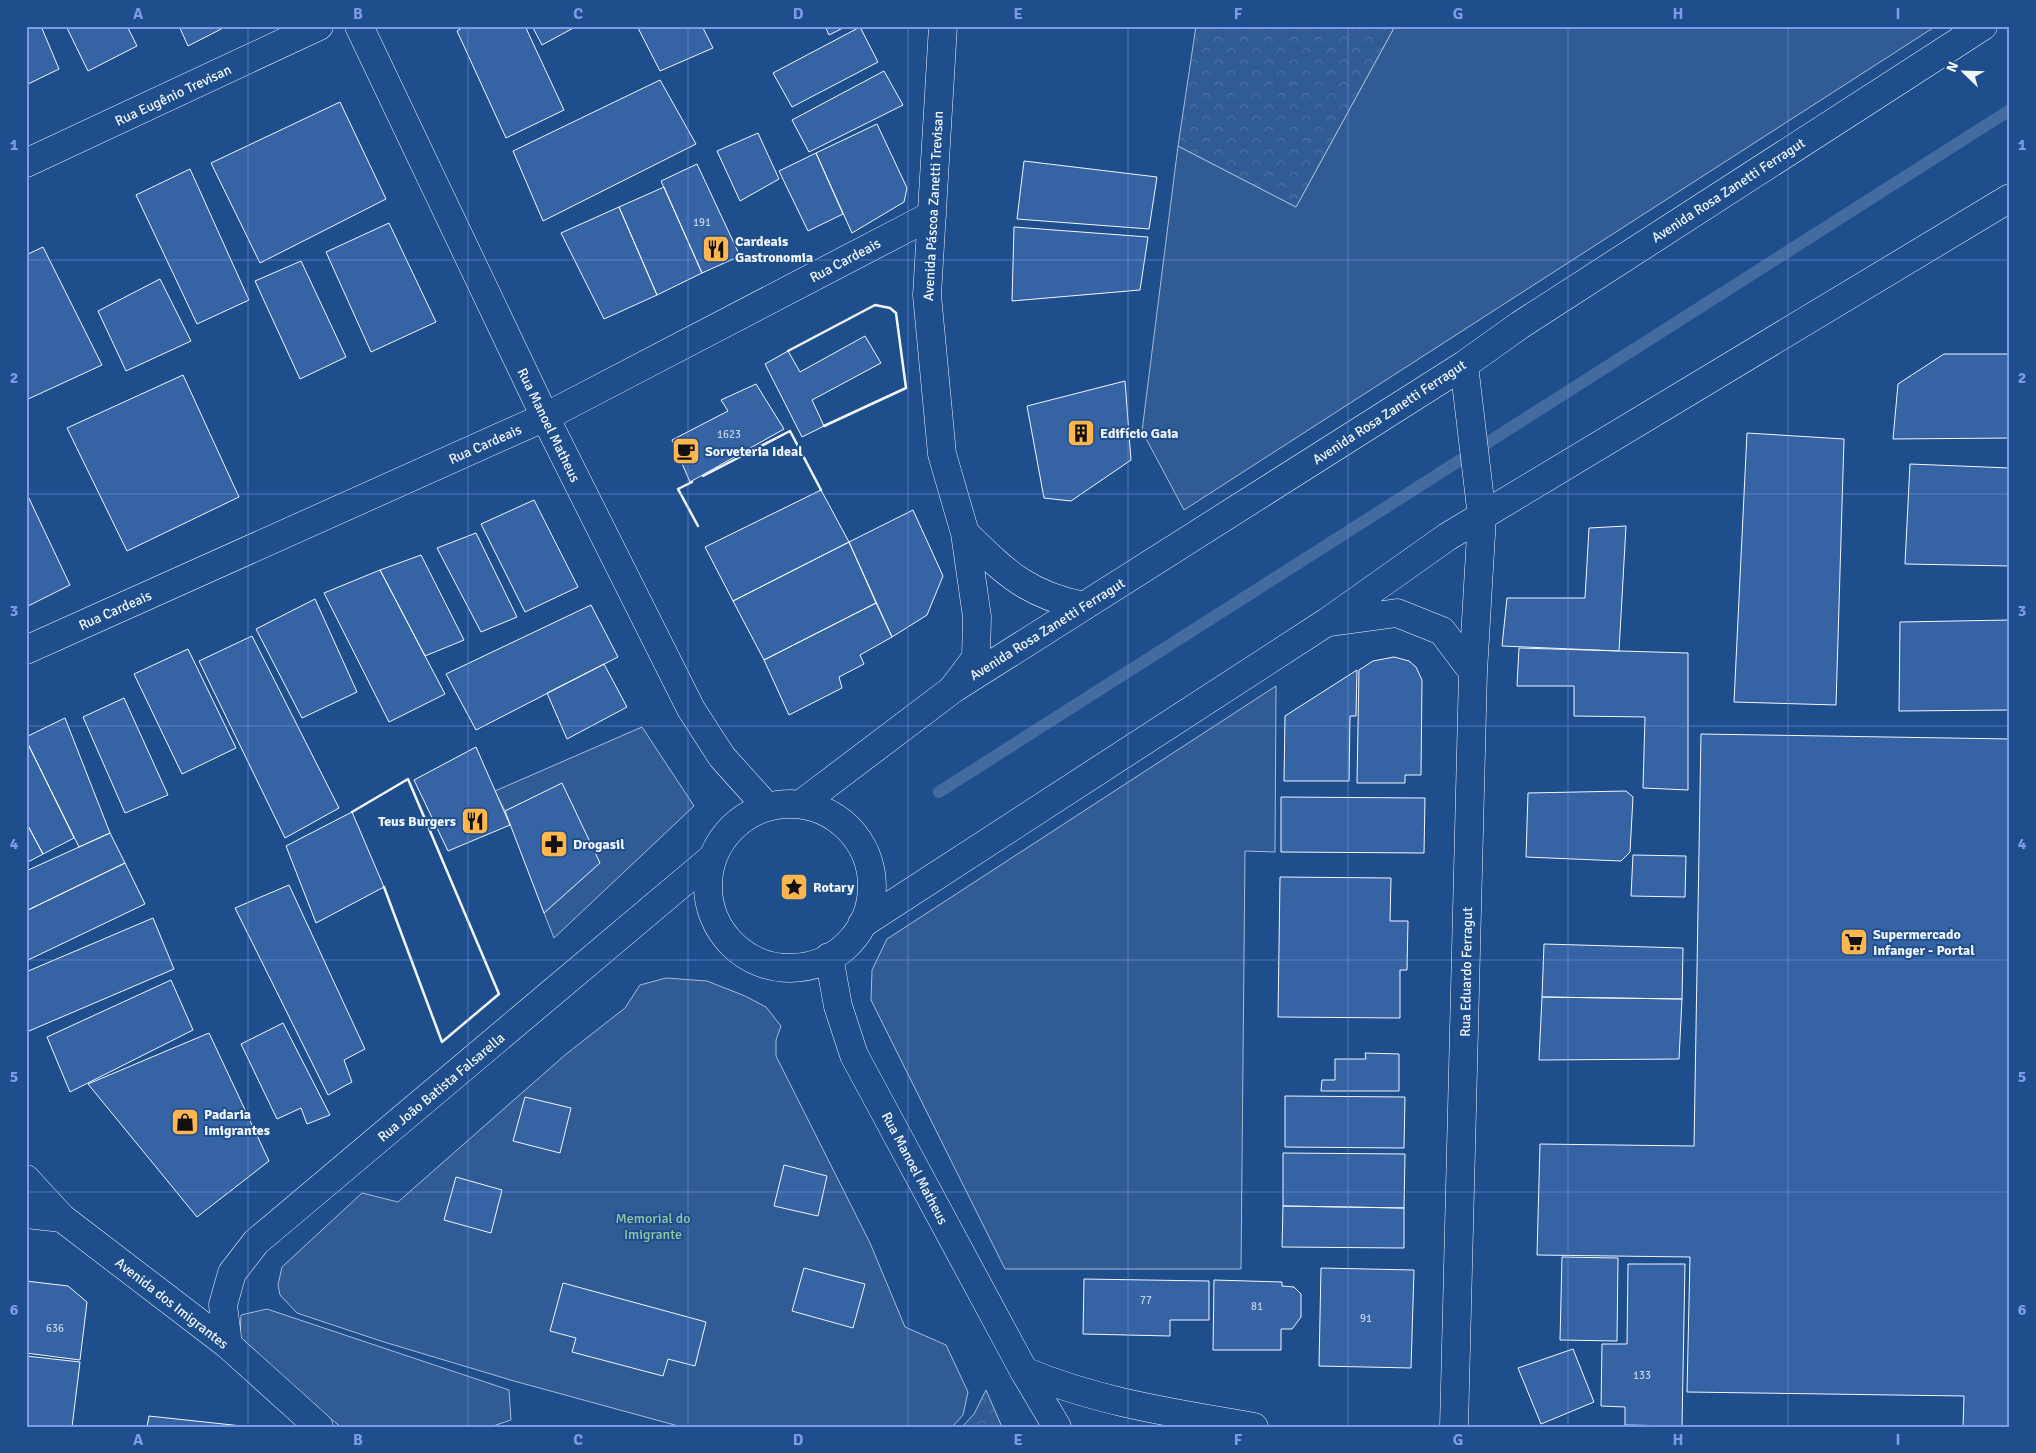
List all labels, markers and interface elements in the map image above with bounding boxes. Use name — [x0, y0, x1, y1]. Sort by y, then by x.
text: A — [133, 4, 144, 24]
text: B — [353, 4, 363, 24]
text: C — [573, 4, 583, 24]
text: D — [793, 4, 804, 24]
text: E — [1013, 4, 1023, 24]
text: F — [1234, 4, 1243, 24]
text: G — [1453, 4, 1463, 24]
text: H — [1673, 4, 1683, 24]
text: I — [1895, 4, 1901, 24]
north arrow — [1938, 48, 1988, 98]
text: N — [1943, 59, 1962, 75]
street label: Rua Eugênio Trevisan — [112, 61, 234, 130]
street label: Avenida Páscoa Zanetti Trevisan — [920, 111, 947, 302]
street label: Avenida Rosa Zanetti Ferragut — [1648, 134, 1808, 246]
text: 1 — [10, 135, 19, 155]
text: 1 — [2018, 135, 2027, 155]
house number: 191 — [693, 216, 711, 229]
place label: Cardeais Gastronomia — [735, 233, 813, 266]
restaurant icon: Cardeais Gastronomia — [701, 234, 731, 264]
street label: Rua Cardeais — [807, 235, 884, 286]
street label: Avenida Rosa Zanetti Ferragut — [1309, 356, 1469, 468]
street label: Rua Manoel Matheus — [514, 365, 584, 485]
text: 2 — [10, 368, 18, 388]
text: 2 — [2018, 368, 2026, 388]
building icon: Edifício Gaia — [1066, 418, 1096, 448]
street label: Rua Cardeais — [446, 421, 524, 468]
place label: Edifício Gaia — [1100, 425, 1179, 442]
house number: 1623 — [717, 428, 741, 441]
cafe icon: Sorveteria Ideal — [671, 436, 701, 466]
place label: Sorveteria Ideal — [705, 443, 803, 460]
street label: Avenida Rosa Zanetti Ferragut — [967, 575, 1128, 684]
street label: Rua Cardeais — [76, 587, 154, 634]
text: 3 — [10, 601, 18, 621]
text: 3 — [2018, 601, 2026, 621]
restaurant icon: Teus Burgers — [460, 806, 490, 836]
place label: Teus Burgers — [378, 813, 456, 830]
pharmacy icon: Drogasil — [539, 829, 569, 859]
text: 4 — [10, 834, 19, 854]
text: 4 — [2018, 834, 2027, 854]
place label: Drogasil — [573, 836, 625, 853]
place icon: Rotary — [779, 872, 809, 902]
place label: Rotary — [813, 879, 854, 896]
street label: Rua Eduardo Ferragut — [1457, 907, 1476, 1037]
place label: Supermercado Infanger - Portal — [1873, 926, 1975, 959]
supermarket icon: Supermercado Infanger - Portal — [1839, 927, 1869, 957]
street label: Rua João Batista Falsarella — [374, 1029, 508, 1146]
text: 5 — [10, 1067, 18, 1087]
text: 5 — [2018, 1067, 2026, 1087]
place label: Padaria Imigrantes — [204, 1106, 270, 1139]
shop icon: Padaria Imigrantes — [170, 1107, 200, 1137]
street label: Rua Manoel Matheus — [878, 1109, 951, 1227]
park label: Memorial do Imigrante — [616, 1210, 690, 1243]
street label: Avenida dos Imigrantes — [112, 1254, 232, 1353]
house number: 77 — [1140, 1294, 1152, 1307]
text: 6 — [10, 1300, 19, 1320]
house number: 81 — [1251, 1300, 1263, 1313]
text: 6 — [2018, 1300, 2027, 1320]
house number: 91 — [1360, 1312, 1372, 1325]
house number: 636 — [46, 1322, 64, 1335]
house number: 133 — [1633, 1369, 1651, 1382]
text: A — [133, 1430, 144, 1450]
text: B — [353, 1430, 363, 1450]
text: C — [573, 1430, 583, 1450]
text: D — [793, 1430, 804, 1450]
text: E — [1013, 1430, 1023, 1450]
text: F — [1234, 1430, 1243, 1450]
text: G — [1453, 1430, 1463, 1450]
text: H — [1673, 1430, 1683, 1450]
text: I — [1895, 1430, 1901, 1450]

